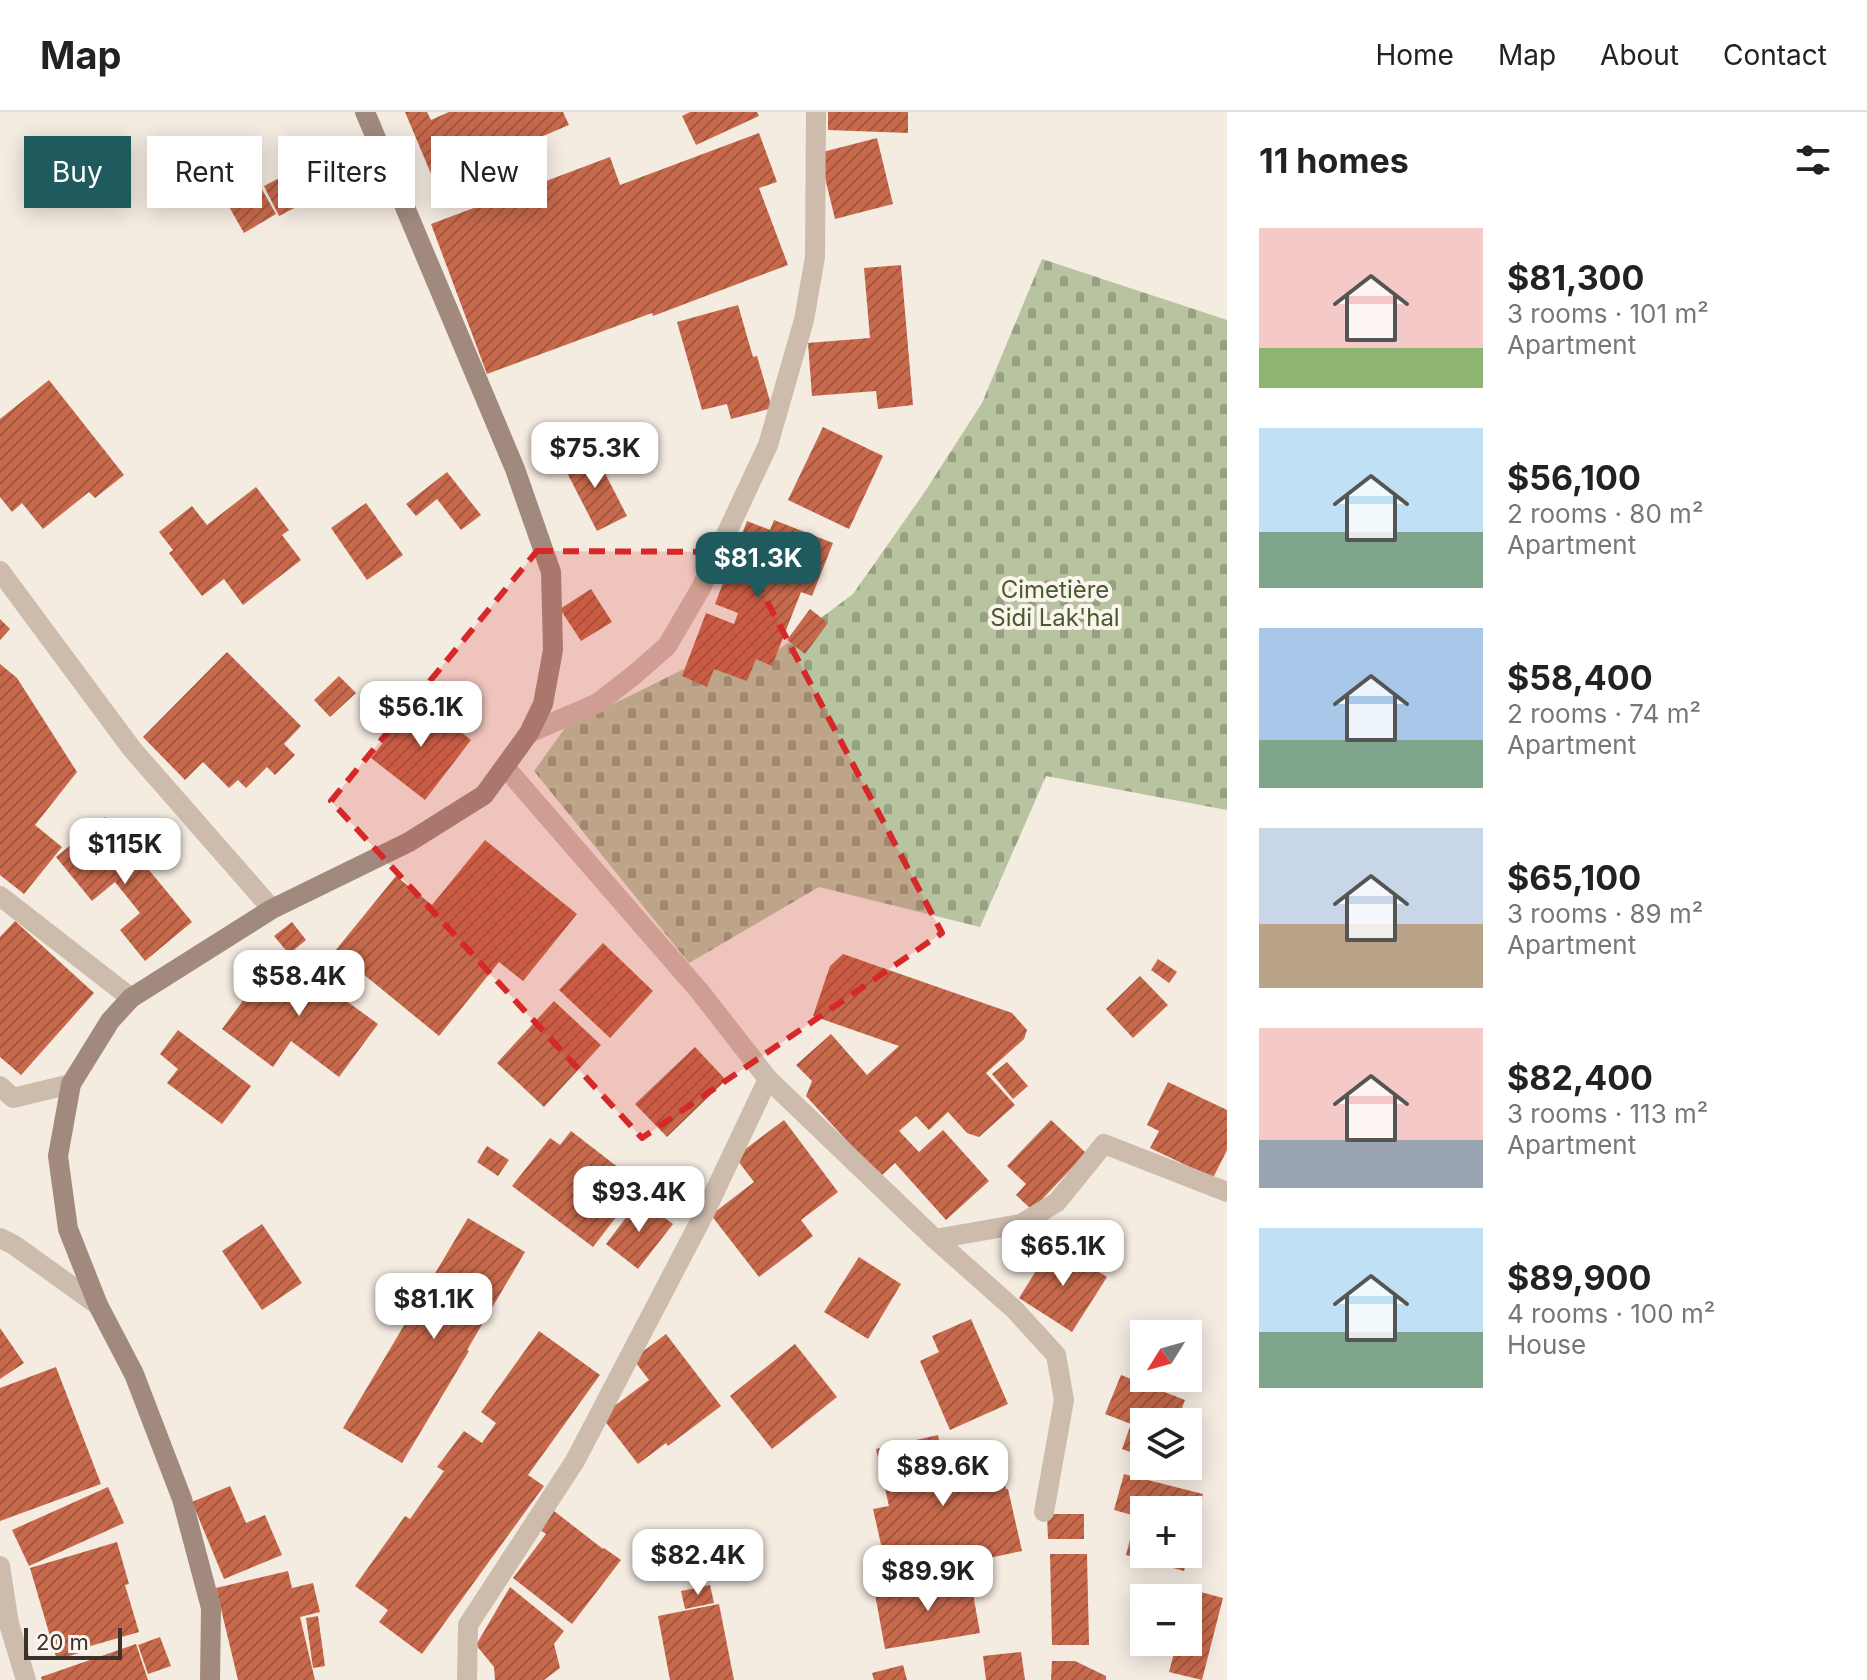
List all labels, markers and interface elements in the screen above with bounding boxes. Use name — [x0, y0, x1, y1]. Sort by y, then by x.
text: Map — [40, 32, 121, 78]
text: Home — [1375, 38, 1454, 72]
text: Map — [1498, 38, 1556, 72]
text: About — [1600, 38, 1679, 72]
text: Contact — [1723, 38, 1827, 72]
chip: Buy — [24, 136, 131, 208]
chip: Rent — [147, 136, 262, 208]
chip: Filters — [278, 136, 415, 208]
chip: New — [431, 136, 547, 208]
icon: filters — [1791, 138, 1835, 182]
text: 11 homes — [1259, 140, 1409, 181]
text: $81,300 — [1507, 257, 1644, 298]
icon: home — [1323, 260, 1419, 356]
text: 3 rooms · 101 m² — [1507, 298, 1709, 329]
text: Apartment — [1507, 329, 1636, 360]
pin: $75.3K — [530, 422, 660, 490]
text: $75.3K — [549, 432, 641, 463]
text: $56,100 — [1507, 457, 1641, 498]
icon: home — [1323, 460, 1419, 556]
text: 2 rooms · 80 m² — [1507, 498, 1703, 529]
text: Apartment — [1507, 529, 1636, 560]
pin: $81.3K — [693, 532, 823, 600]
text: $81.3K — [714, 542, 802, 573]
park label: Cimetière Sidi Lak'hal — [990, 575, 1120, 632]
text: $58,400 — [1507, 657, 1653, 698]
icon: home — [1323, 660, 1419, 756]
pin: $56.1K — [356, 681, 486, 749]
text: $56.1K — [378, 691, 464, 722]
text: 2 rooms · 74 m² — [1507, 698, 1701, 729]
text: Apartment — [1507, 729, 1636, 760]
pin: $115K — [69, 818, 181, 886]
text: $115K — [88, 828, 162, 859]
text: $65,100 — [1507, 857, 1641, 898]
icon: home — [1323, 860, 1419, 956]
text: 3 rooms · 89 m² — [1507, 898, 1703, 929]
text: Apartment — [1507, 929, 1636, 960]
pin: $58.4K — [234, 950, 364, 1018]
text: $58.4K — [252, 960, 347, 991]
text: $82,400 — [1507, 1057, 1653, 1098]
icon: home — [1323, 1060, 1419, 1156]
text: 3 rooms · 113 m² — [1507, 1098, 1708, 1129]
text: Apartment — [1507, 1129, 1636, 1160]
pin: $93.4K — [574, 1166, 704, 1234]
text: $93.4K — [591, 1176, 687, 1207]
pin: $65.1K — [998, 1220, 1128, 1288]
text: $65.1K — [1020, 1230, 1106, 1261]
text: $89,900 — [1507, 1257, 1651, 1298]
icon: home — [1323, 1260, 1419, 1356]
pin: $81.1K — [369, 1273, 499, 1341]
text: $81.1K — [393, 1283, 475, 1314]
text: 4 rooms · 100 m² — [1507, 1298, 1715, 1329]
north arrow — [1130, 1320, 1202, 1392]
map controls — [1130, 1320, 1202, 1656]
text: House — [1507, 1329, 1586, 1360]
button: layers — [1130, 1408, 1202, 1480]
pin: $89.6K — [878, 1440, 1008, 1508]
text: $89.6K — [896, 1450, 990, 1481]
button: + — [1130, 1496, 1202, 1568]
pin: $82.4K — [633, 1529, 763, 1597]
text: $82.4K — [650, 1539, 746, 1570]
pin: $89.9K — [863, 1545, 993, 1613]
text: $89.9K — [881, 1555, 975, 1586]
button: − — [1130, 1584, 1202, 1656]
scale bar — [24, 1624, 122, 1660]
text: 20 m — [36, 1629, 89, 1655]

